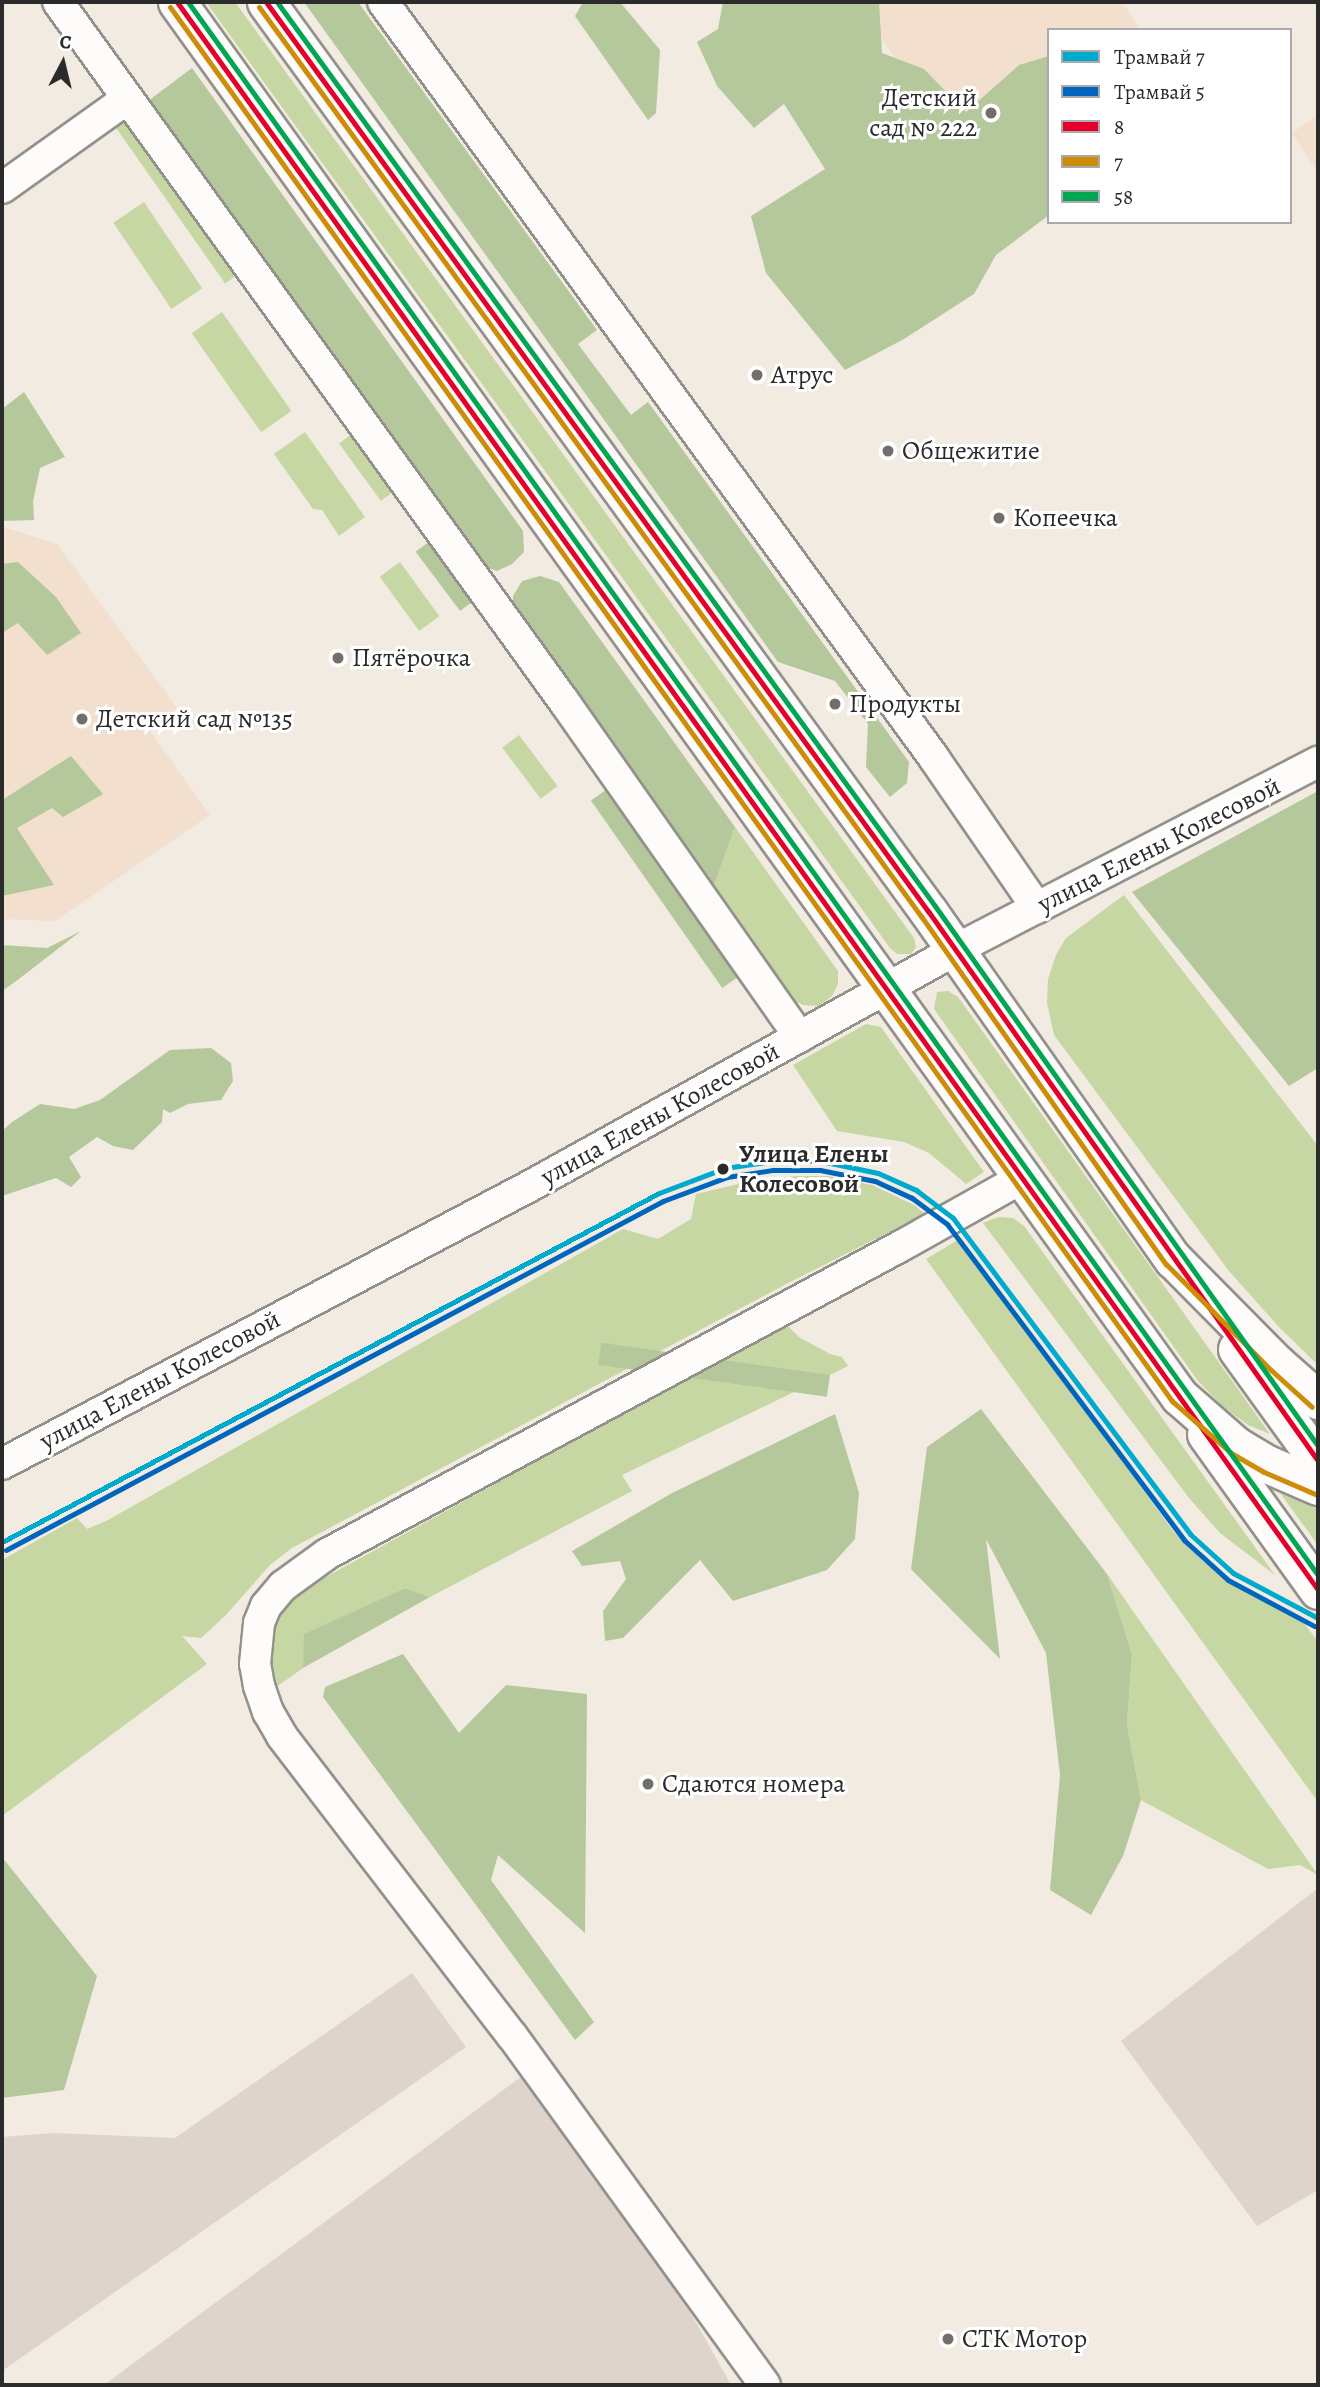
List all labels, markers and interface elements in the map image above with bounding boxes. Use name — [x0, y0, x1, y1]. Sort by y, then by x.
north arrow — [28, 28, 98, 98]
legend — [1047, 28, 1292, 224]
text: С — [58, 29, 73, 56]
text: Трамвай 7 — [1114, 43, 1205, 71]
text: Трамвай 5 — [1114, 78, 1205, 106]
place label: Детский сад № 222 — [869, 82, 977, 144]
marker: Детский сад № 222 — [983, 105, 999, 121]
text: 8 — [1114, 113, 1124, 141]
text: 7 — [1114, 148, 1123, 176]
text: 58 — [1114, 183, 1133, 211]
place label: Атрус — [771, 359, 834, 391]
marker: Атрус — [749, 367, 765, 383]
place label: Общежитие — [902, 435, 1040, 467]
marker: Общежитие — [880, 443, 896, 459]
place label: Копеечка — [1013, 502, 1118, 534]
marker: Копеечка — [991, 510, 1007, 526]
place label: Пятёрочка — [352, 642, 471, 674]
marker: Пятёрочка — [330, 650, 346, 666]
place label: Продукты — [849, 688, 961, 720]
marker: Продукты — [827, 696, 843, 712]
place label: Детский сад №135 — [96, 703, 293, 735]
marker: Детский сад №135 — [74, 711, 90, 727]
street label: улица Елены Колесовой — [1033, 770, 1285, 920]
street label: улица Елены Колесовой — [535, 1035, 785, 1193]
place label: Улица Елены Колесовой — [739, 1138, 889, 1200]
marker: Улица Елены Колесовой — [713, 1159, 733, 1179]
street label: улица Елены Колесовой — [34, 1303, 286, 1457]
place label: Сдаются номера — [662, 1768, 845, 1800]
marker: Сдаются номера — [640, 1776, 656, 1792]
place label: СТК Мотор — [962, 2323, 1087, 2355]
marker: СТК Мотор — [940, 2331, 956, 2347]

